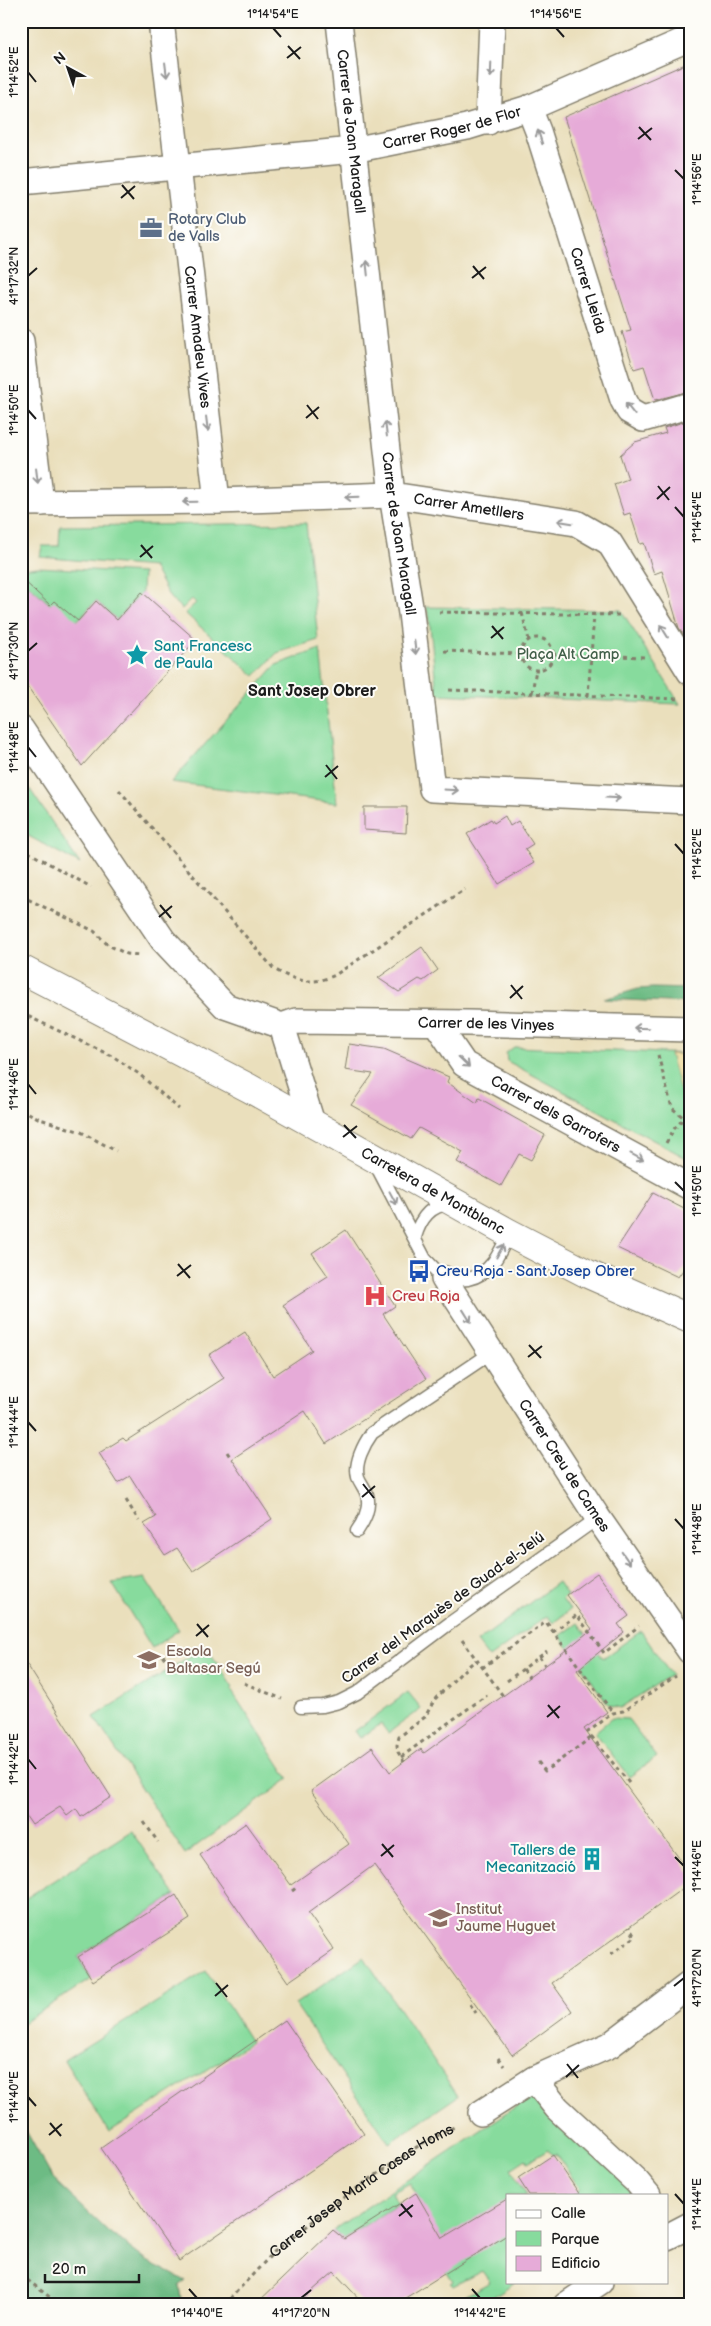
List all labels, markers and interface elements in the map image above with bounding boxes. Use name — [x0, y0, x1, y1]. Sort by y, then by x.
text: 1°14'54"E — [247, 7, 299, 22]
text: 1°14'56"E — [530, 7, 582, 22]
north arrow — [42, 42, 92, 92]
text: 1°14'52"E — [7, 46, 22, 98]
street label: Carrer de Joan Maragall — [333, 48, 370, 214]
text: N — [50, 49, 69, 68]
one-way arrow — [161, 61, 171, 77]
one-way arrow — [486, 62, 495, 78]
street label: Carrer Roger de Flor — [381, 101, 524, 153]
one-way arrow — [535, 130, 545, 146]
text: 1°14'56"E — [690, 153, 705, 205]
place label: Rotary Club de Valls — [168, 210, 247, 246]
office icon: Rotary Club de Valls — [138, 215, 164, 241]
street label: Carrer Lleida — [566, 245, 611, 336]
text: 41°17'32"N — [7, 247, 22, 305]
one-way arrow — [362, 260, 372, 276]
street label: Carrer Amadeu Vives — [180, 265, 216, 410]
text: 1°14'50"E — [7, 384, 22, 436]
one-way arrow — [625, 402, 635, 416]
one-way arrow — [202, 415, 212, 431]
one-way arrow — [381, 421, 391, 437]
street label: Carrer de Joan Maragall — [378, 451, 421, 616]
one-way arrow — [32, 468, 42, 484]
street label: Carrer Ametllers — [412, 489, 526, 525]
text: 1°14'54"E — [690, 491, 705, 543]
one-way arrow — [345, 493, 361, 502]
one-way arrow — [182, 497, 198, 507]
one-way arrow — [558, 516, 574, 526]
text: 41°17'30"N — [7, 622, 22, 680]
one-way arrow — [658, 624, 668, 638]
place label: Sant Francesc de Paula — [154, 637, 252, 673]
one-way arrow — [410, 639, 420, 655]
place icon: Sant Francesc de Paula — [124, 642, 150, 668]
park label: Plaça Alt Camp — [516, 645, 620, 664]
district label: Sant Josep Obrer — [248, 682, 377, 701]
text: 1°14'48"E — [7, 721, 22, 773]
one-way arrow — [443, 786, 459, 795]
one-way arrow — [605, 793, 621, 802]
text: 1°14'52"E — [690, 828, 705, 880]
street label: Carrer de les Vinyes — [418, 1013, 555, 1035]
one-way arrow — [633, 1023, 650, 1033]
one-way arrow — [458, 1056, 471, 1068]
text: 1°14'46"E — [7, 1058, 22, 1110]
street label: Carrer dels Garrofers — [487, 1071, 624, 1157]
street label: Carretera de Montblanc — [358, 1143, 509, 1238]
one-way arrow — [629, 1153, 644, 1162]
text: 1°14'50"E — [690, 1165, 705, 1217]
one-way arrow — [389, 1190, 399, 1205]
one-way arrow — [495, 1244, 505, 1259]
bus stop icon: Creu Roja - Sant Josep Obrer — [406, 1258, 432, 1284]
place label: Creu Roja - Sant Josep Obrer — [436, 1262, 635, 1281]
hospital icon: Creu Roja — [362, 1283, 388, 1309]
place label: Creu Roja — [392, 1287, 460, 1306]
one-way arrow — [463, 1309, 473, 1323]
street label: Carrer Creu de Cames — [514, 1395, 615, 1536]
text: 1°14'44"E — [7, 1396, 22, 1448]
text: 1°14'48"E — [690, 1503, 705, 1555]
street label: Carrer del Marquès de Guad-el-Jelú — [338, 1528, 548, 1688]
one-way arrow — [621, 1551, 631, 1565]
place label: Escola Baltasar Segú — [166, 1642, 261, 1678]
school or university icon: Escola Baltasar Segú — [136, 1647, 162, 1673]
text: 1°14'42"E — [7, 1733, 22, 1785]
text: 1°14'46"E — [690, 1840, 705, 1892]
place label: Tallers de Mecanització — [486, 1841, 576, 1877]
building icon: Tallers de Mecanització — [579, 1846, 605, 1872]
place label: Institut Jaume Huguet — [456, 1900, 556, 1936]
school or university icon: Institut Jaume Huguet — [427, 1905, 453, 1931]
text: 41°17'20"N — [690, 1949, 705, 2007]
text: 1°14'40"E — [7, 2071, 22, 2123]
street label: Carrer Josep Maria Casas Homs — [265, 2119, 457, 2262]
text: 1°14'44"E — [690, 2178, 705, 2230]
legend — [506, 2194, 668, 2284]
text: Calle — [551, 2204, 586, 2223]
text: Parque — [551, 2230, 600, 2249]
scale bar — [45, 2251, 139, 2283]
text: Edificio — [551, 2254, 600, 2273]
text: 20 m — [52, 2260, 86, 2279]
text: 1°14'40"E — [171, 2306, 223, 2321]
text: 41°17'20"N — [272, 2306, 330, 2321]
text: 1°14'42"E — [454, 2306, 506, 2321]

